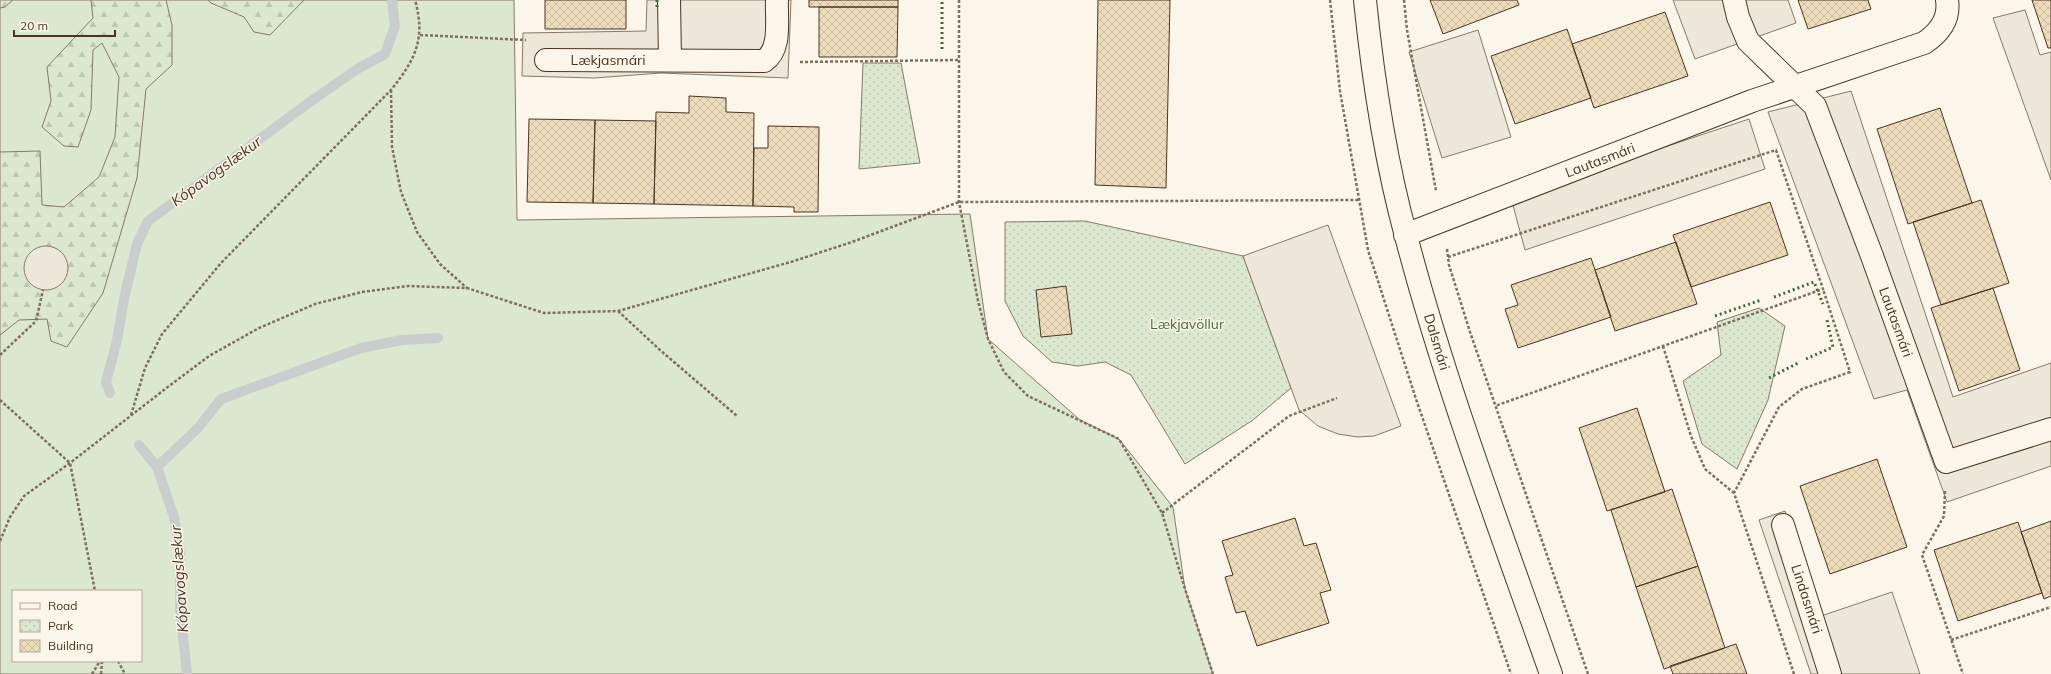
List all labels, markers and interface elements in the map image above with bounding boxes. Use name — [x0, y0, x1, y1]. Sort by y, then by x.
scale bar — [14, 12, 115, 38]
text: 20 m — [20, 18, 48, 33]
street label: Lækjasmári — [571, 51, 645, 69]
water label: Kópavogslækur — [167, 131, 265, 210]
street label: Lautasmári — [1562, 138, 1638, 182]
street label: Lautasmári — [1875, 284, 1917, 360]
street label: Dalsmári — [1420, 312, 1454, 372]
park label: Lækjavöllur — [1150, 315, 1225, 333]
water label: Kópavogslækur — [166, 524, 192, 633]
street label: Lindasmári — [1787, 562, 1827, 636]
legend — [12, 590, 142, 662]
text: Road — [48, 598, 77, 613]
text: Park — [48, 618, 74, 633]
text: Building — [48, 638, 93, 653]

